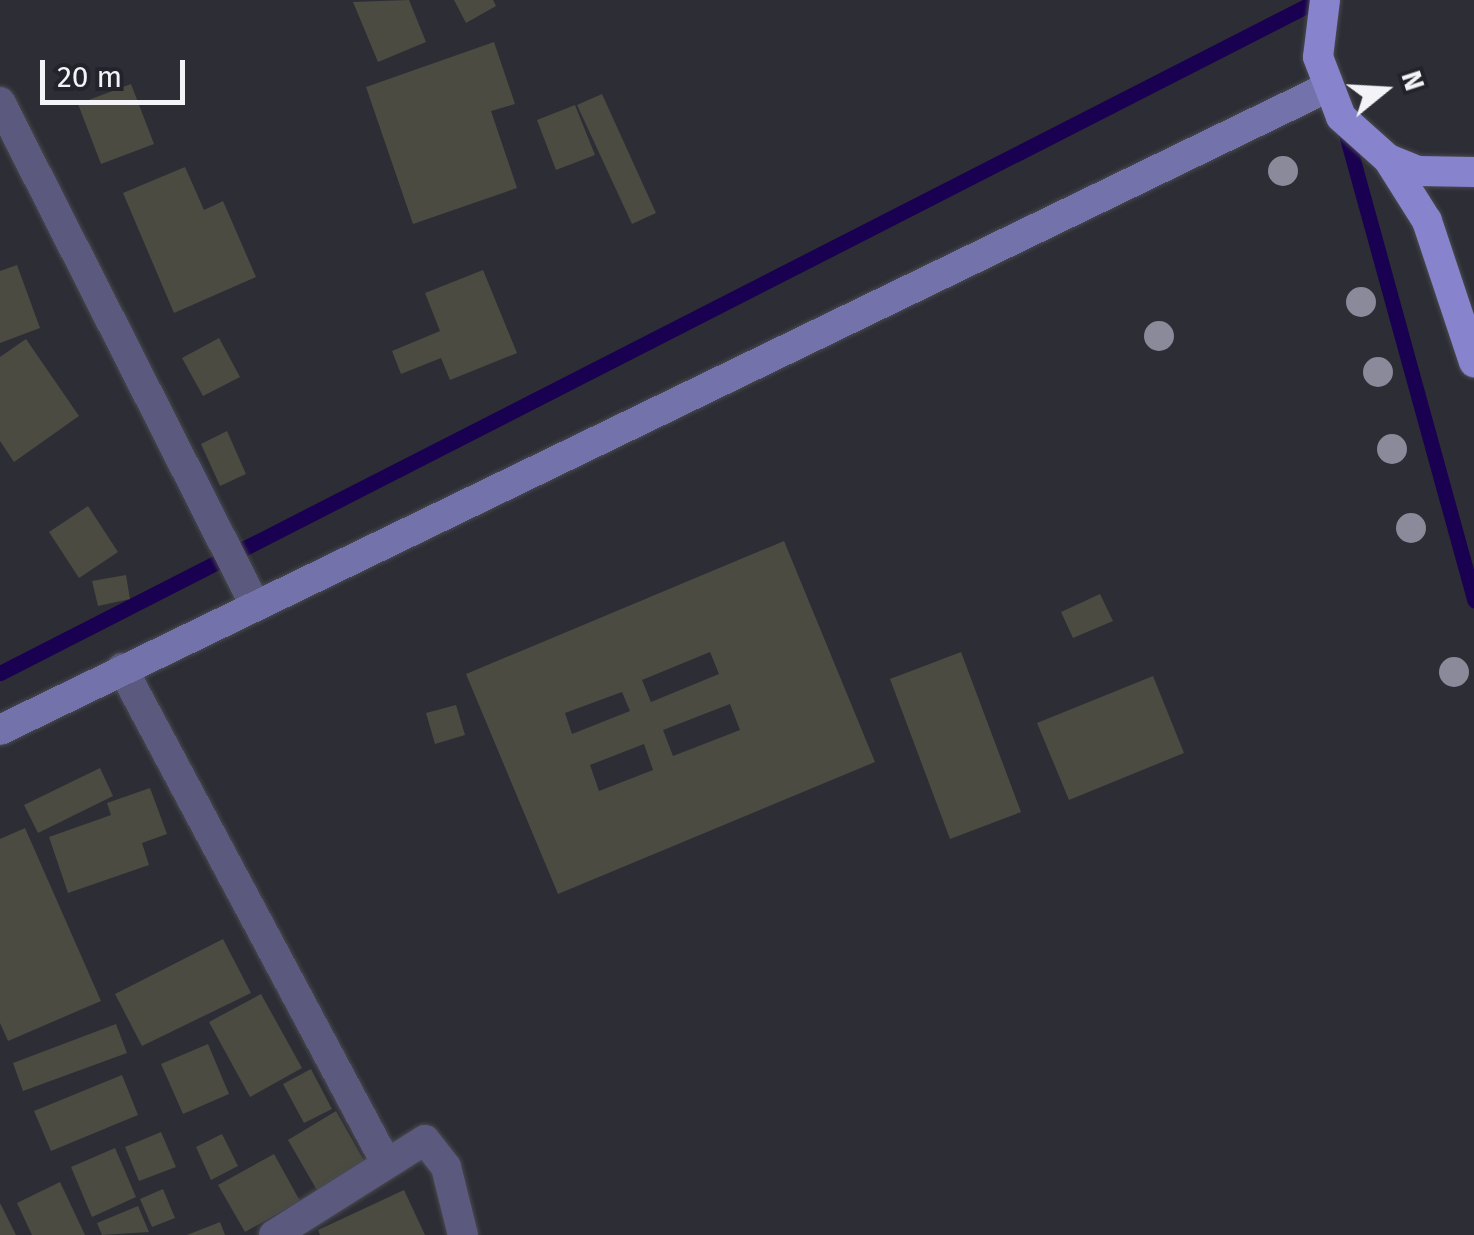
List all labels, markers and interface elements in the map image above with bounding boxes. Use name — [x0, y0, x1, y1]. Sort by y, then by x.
scale bar — [45, 40, 190, 102]
north arrow — [1334, 40, 1434, 140]
text: 20 m — [57, 59, 122, 95]
text: N — [1394, 67, 1432, 95]

